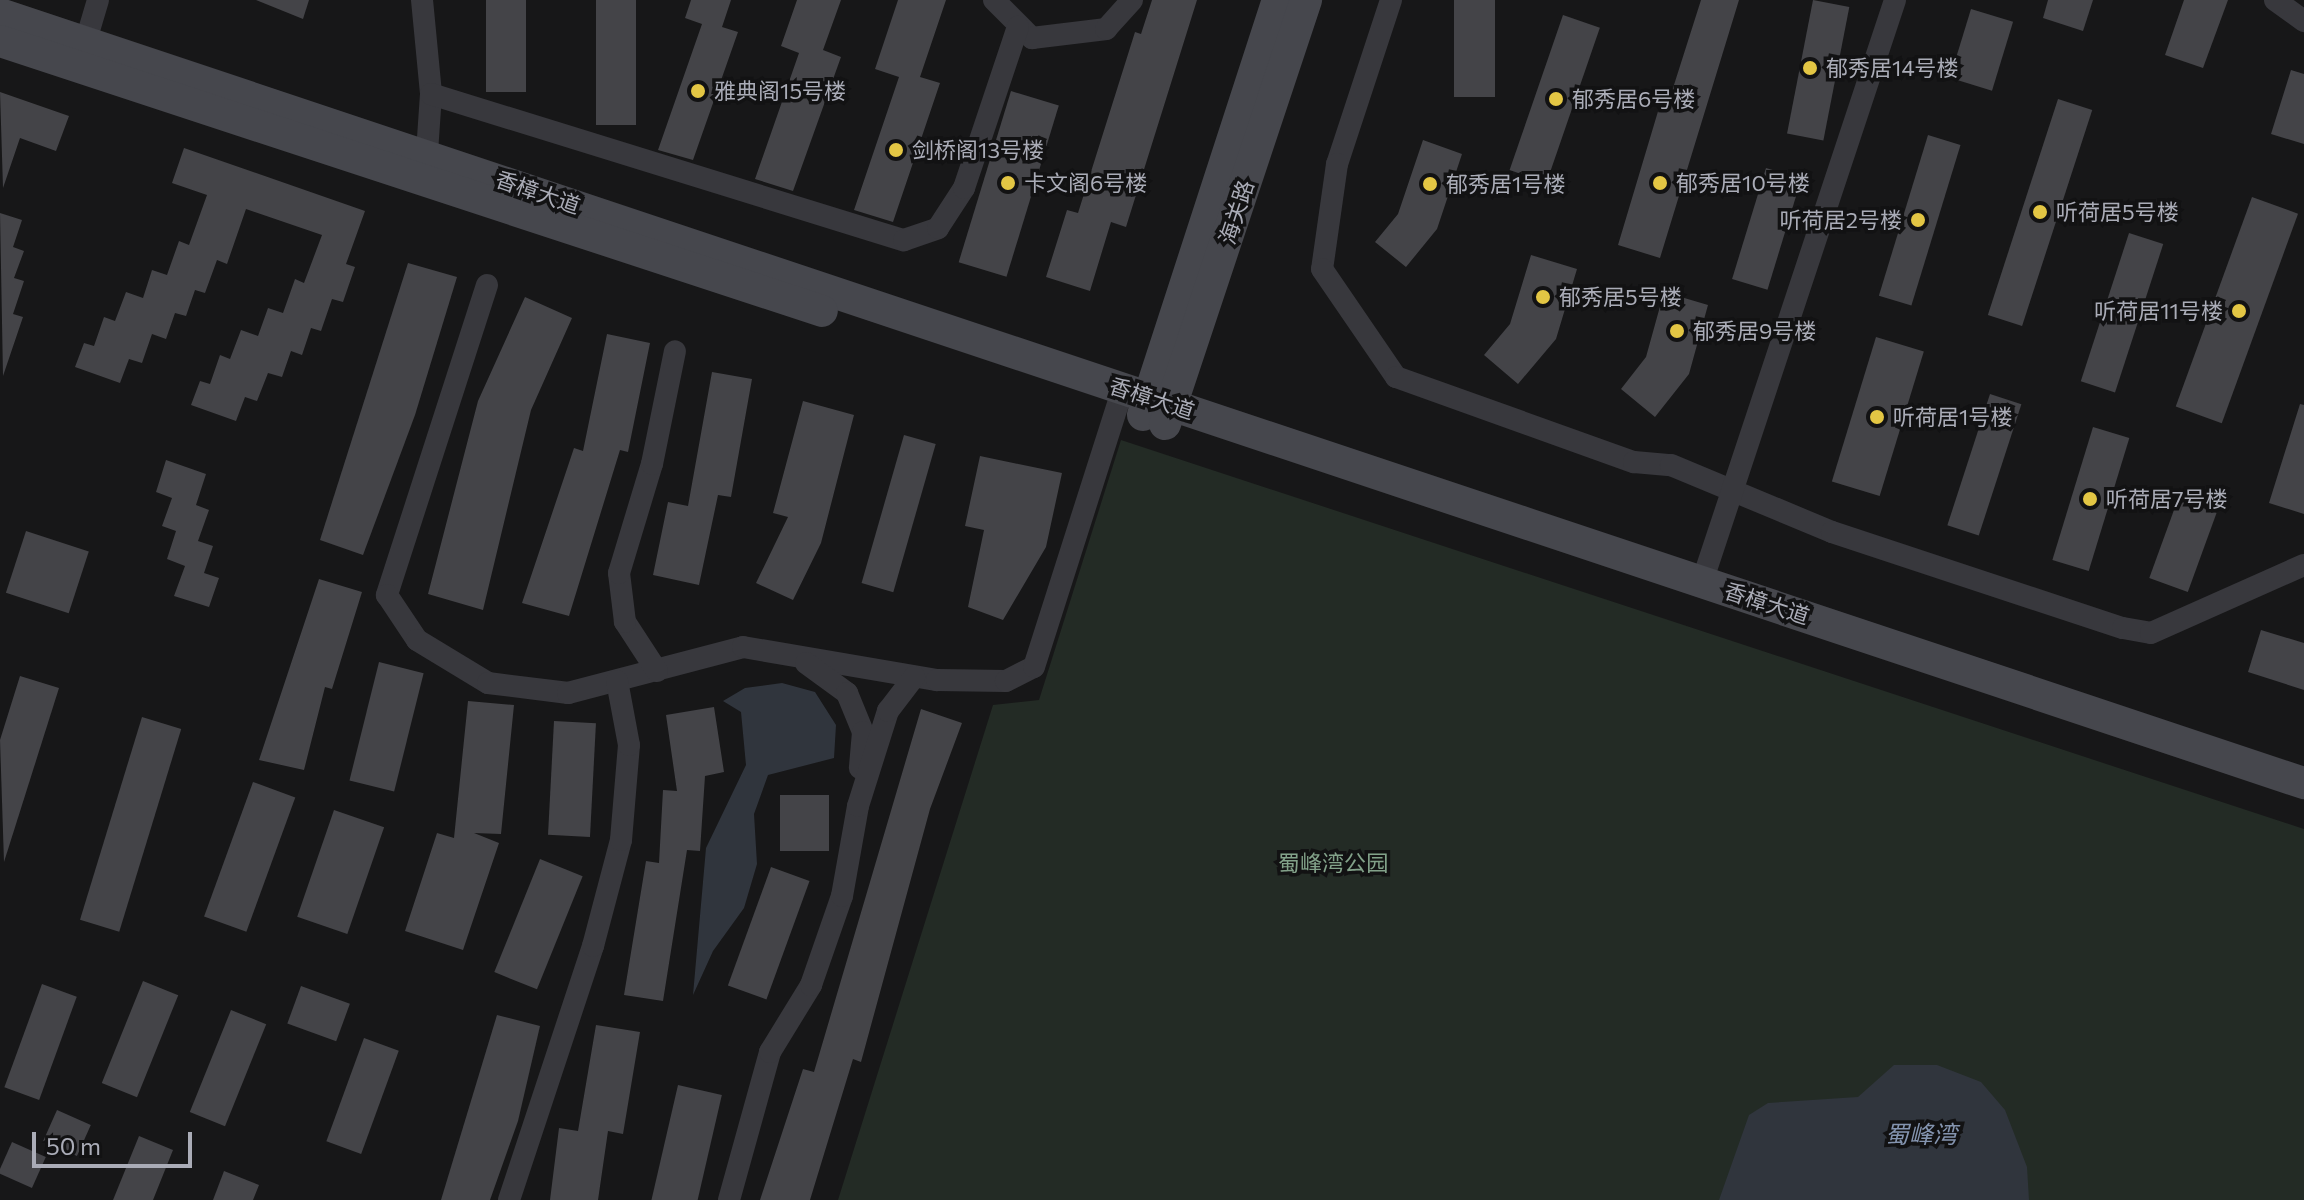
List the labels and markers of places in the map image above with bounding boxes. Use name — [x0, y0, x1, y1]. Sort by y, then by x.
place label: 郁秀居14号楼 — [1826, 55, 1959, 81]
marker: 郁秀居14号楼 — [1801, 59, 1819, 77]
place label: 雅典阁15号楼 — [714, 78, 846, 104]
marker: 雅典阁15号楼 — [689, 82, 707, 100]
place label: 郁秀居6号楼 — [1572, 86, 1695, 112]
marker: 郁秀居6号楼 — [1547, 90, 1565, 108]
place label: 剑桥阁13号楼 — [912, 137, 1044, 163]
marker: 剑桥阁13号楼 — [887, 141, 905, 159]
place label: 卡文阁6号楼 — [1024, 170, 1147, 196]
place label: 郁秀居10号楼 — [1676, 170, 1810, 196]
place label: 郁秀居1号楼 — [1446, 171, 1565, 197]
marker: 卡文阁6号楼 — [999, 174, 1017, 192]
marker: 郁秀居10号楼 — [1651, 174, 1669, 192]
marker: 郁秀居1号楼 — [1421, 175, 1439, 193]
place label: 听荷居5号楼 — [2056, 199, 2179, 225]
marker: 听荷居5号楼 — [2031, 203, 2049, 221]
place label: 听荷居2号楼 — [1780, 207, 1902, 233]
marker: 听荷居2号楼 — [1909, 211, 1927, 229]
place label: 郁秀居5号楼 — [1559, 284, 1682, 310]
marker: 郁秀居5号楼 — [1534, 288, 1552, 306]
place label: 听荷居11号楼 — [2094, 298, 2223, 324]
marker: 听荷居11号楼 — [2230, 302, 2248, 320]
place label: 郁秀居9号楼 — [1693, 318, 1816, 344]
marker: 郁秀居9号楼 — [1668, 322, 1686, 340]
place label: 听荷居1号楼 — [1893, 404, 2012, 430]
marker: 听荷居1号楼 — [1868, 408, 1886, 426]
place label: 听荷居7号楼 — [2106, 486, 2228, 512]
marker: 听荷居7号楼 — [2081, 490, 2099, 508]

